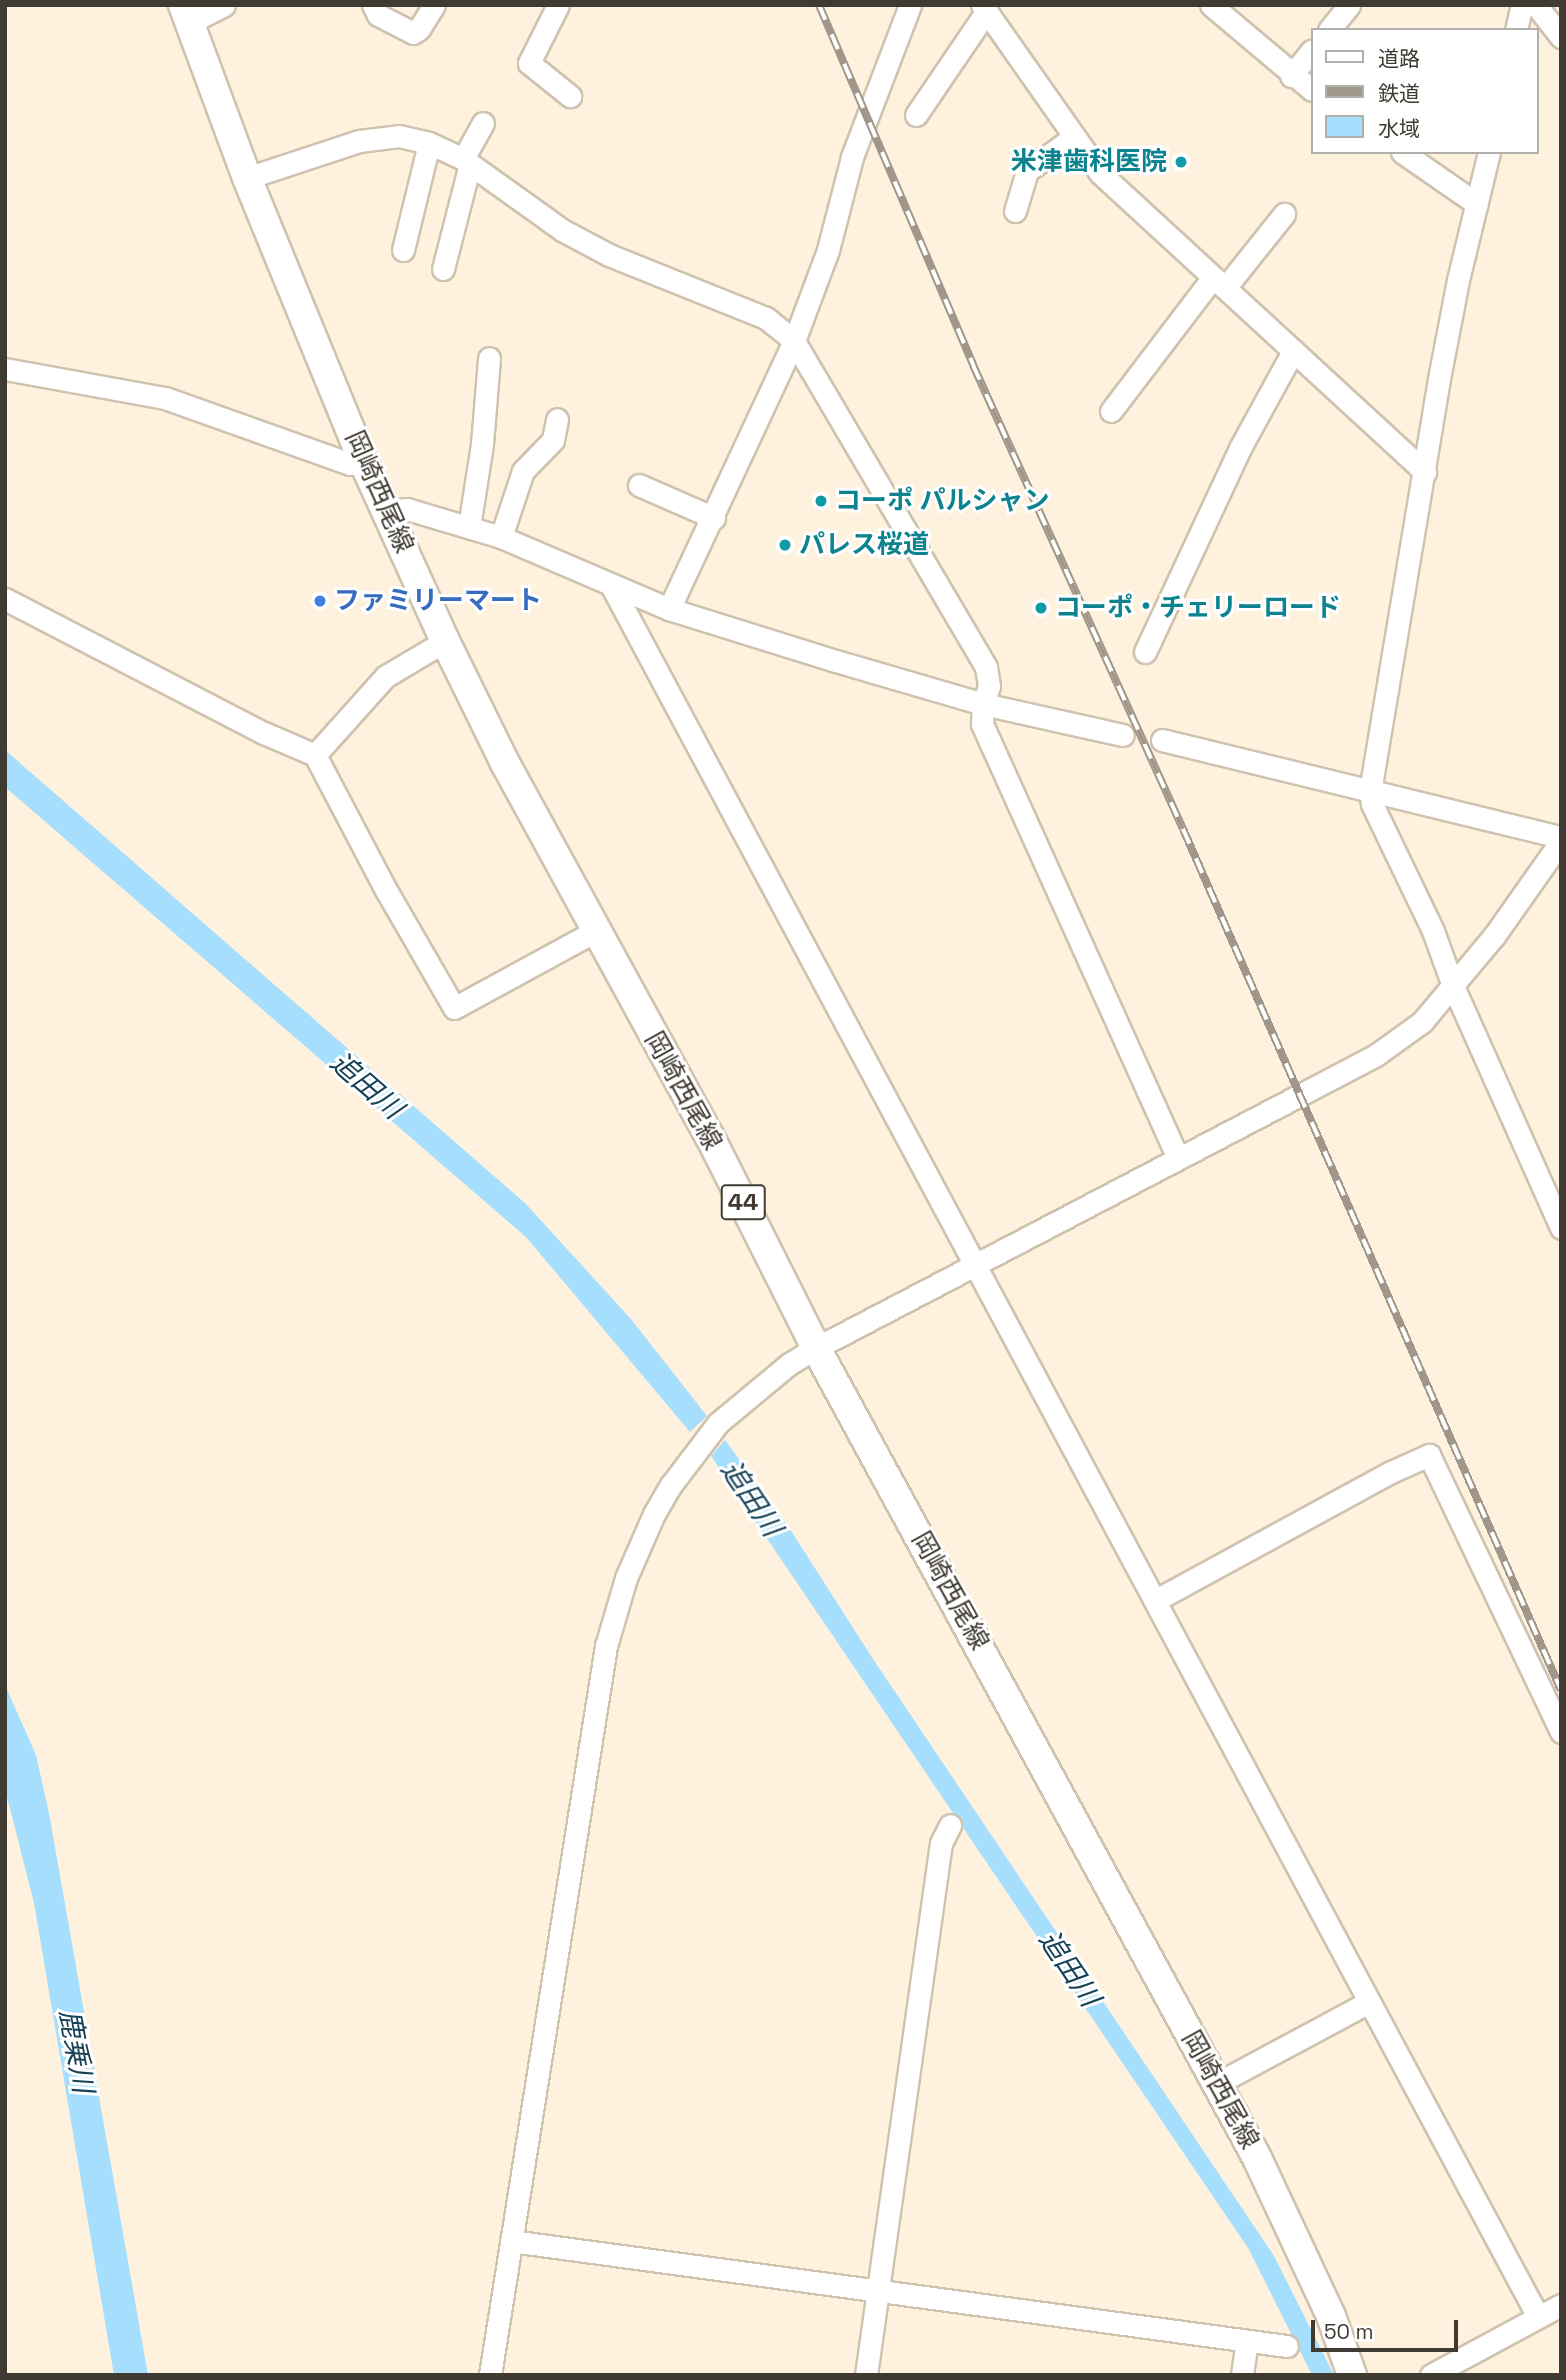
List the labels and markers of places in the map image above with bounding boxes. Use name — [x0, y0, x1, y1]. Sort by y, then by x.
place label: 米津歯科医院 — [1011, 146, 1167, 178]
marker: 米津歯科医院 — [1173, 154, 1189, 170]
place label: コーポ パルシャン — [835, 485, 1050, 517]
marker: コーポ パルシャン — [813, 493, 829, 509]
place label: パレス桜道 — [799, 529, 929, 561]
marker: パレス桜道 — [777, 537, 793, 553]
place label: ファミリーマート — [334, 585, 542, 617]
place label: コーポ・チェリーロード — [1055, 592, 1341, 624]
marker: ファミリーマート — [312, 593, 328, 609]
marker: コーポ・チェリーロード — [1033, 600, 1049, 616]

